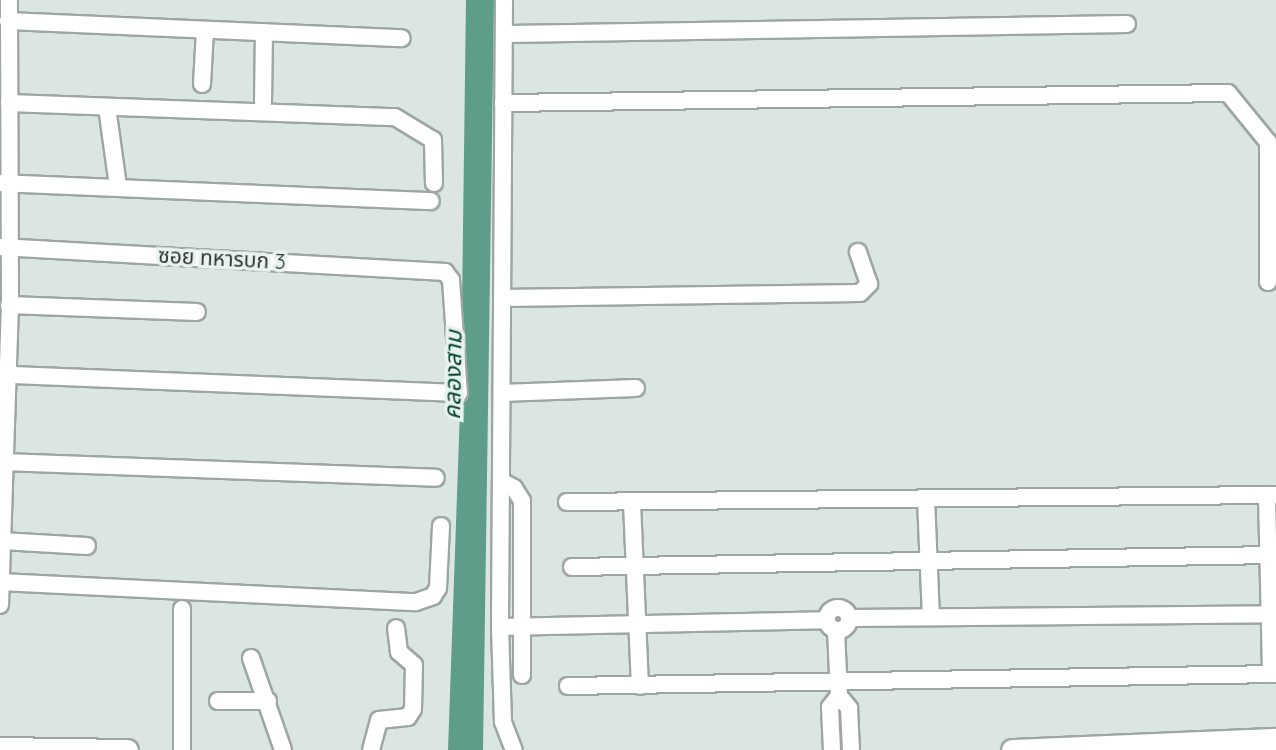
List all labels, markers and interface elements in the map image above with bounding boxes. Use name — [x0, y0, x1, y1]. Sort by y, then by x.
street label: ซอย ทหารบก 3 — [158, 242, 286, 274]
water label: คลองสาม — [438, 330, 468, 420]

